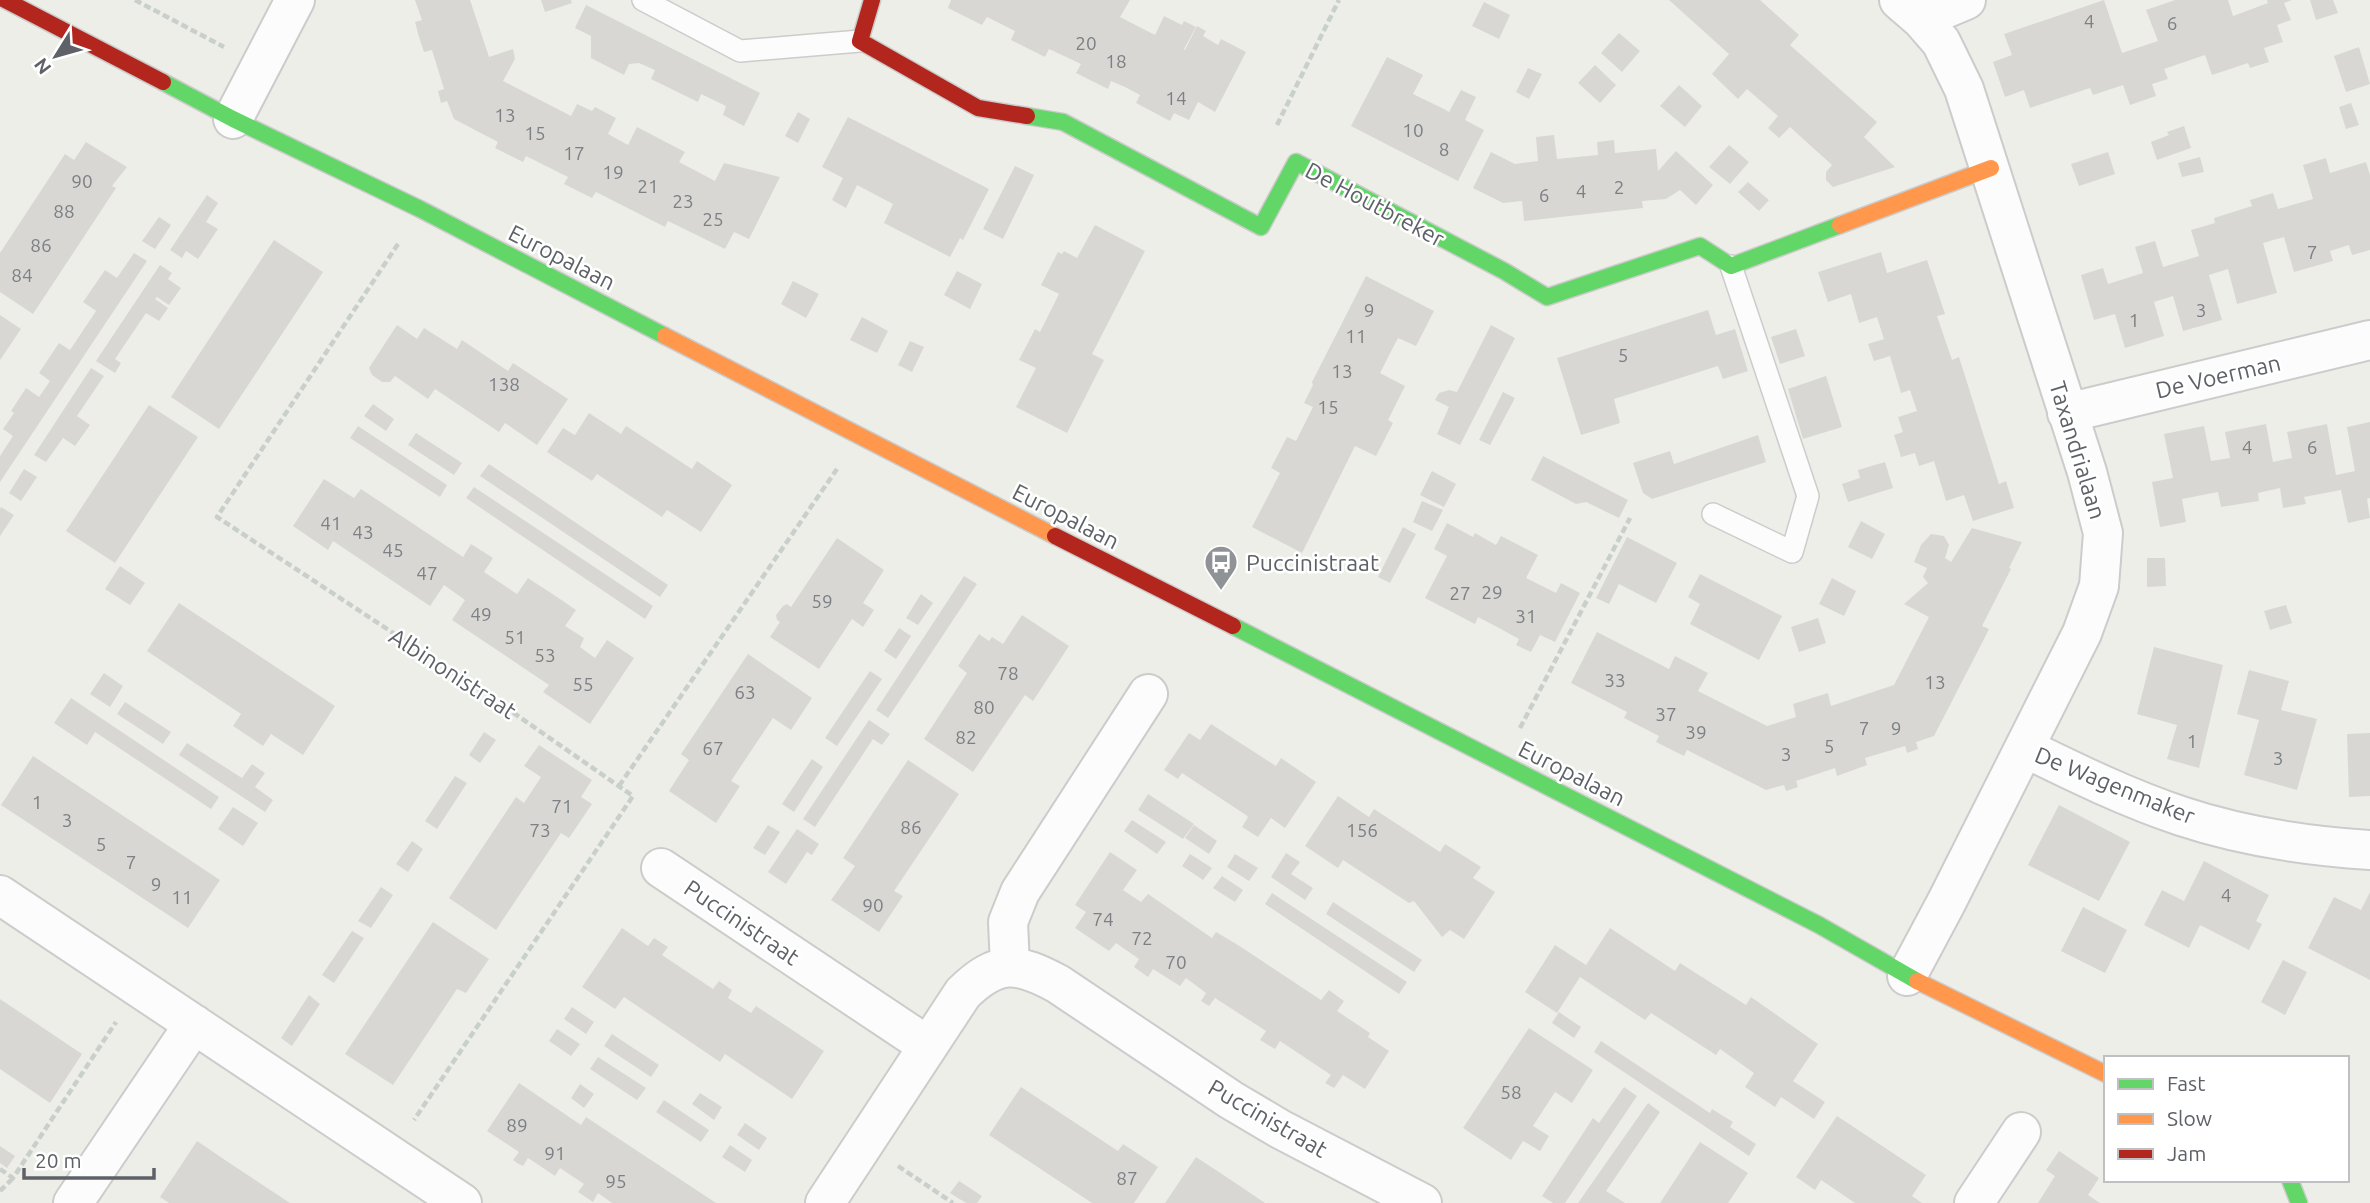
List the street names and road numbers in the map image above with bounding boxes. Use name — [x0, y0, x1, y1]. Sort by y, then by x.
street label: De Houtbreker — [1301, 157, 1449, 251]
street label: Europalaan — [505, 219, 619, 295]
street label: De Voerman — [2153, 349, 2283, 403]
street label: Taxandrialaan — [2045, 378, 2111, 522]
street label: Europalaan — [1009, 478, 1123, 554]
street label: Albinonistraat — [385, 623, 521, 723]
street label: Europalaan — [1515, 735, 1629, 811]
street label: De Wagenmaker — [2031, 742, 2199, 829]
street label: Puccinistraat — [680, 874, 804, 970]
street label: Puccinistraat — [1204, 1074, 1332, 1162]

